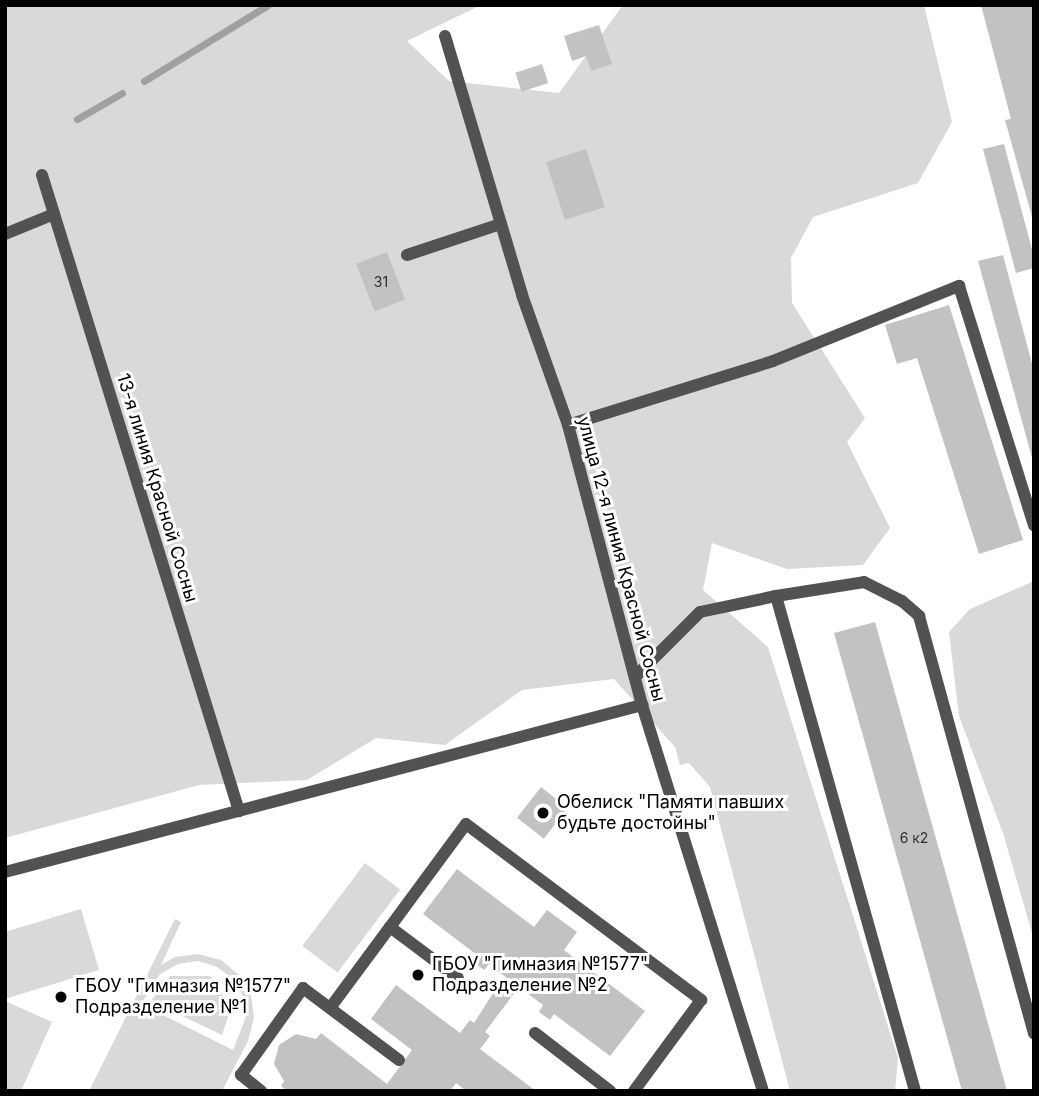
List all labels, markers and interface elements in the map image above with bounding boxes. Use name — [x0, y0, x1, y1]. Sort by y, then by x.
house number: 31 — [374, 274, 388, 290]
street label: 13-я линия Красной Сосны — [112, 371, 202, 605]
street label: улица 12-я линия Красной Сосны — [573, 414, 669, 704]
place label: Обелиск "Памяти павших будьте достойны" — [557, 792, 784, 834]
marker: Обелиск "Памяти павших будьте достойны" — [535, 805, 551, 821]
house number: 6 к2 — [900, 830, 928, 846]
place label: ГБОУ "Гимназия №1577" Подразделение №2 — [432, 954, 648, 996]
marker: ГБОУ "Гимназия №1577" Подразделение №2 — [410, 967, 426, 983]
place label: ГБОУ "Гимназия №1577" Подразделение №1 — [75, 976, 291, 1018]
marker: ГБОУ "Гимназия №1577" Подразделение №1 — [53, 989, 69, 1005]

